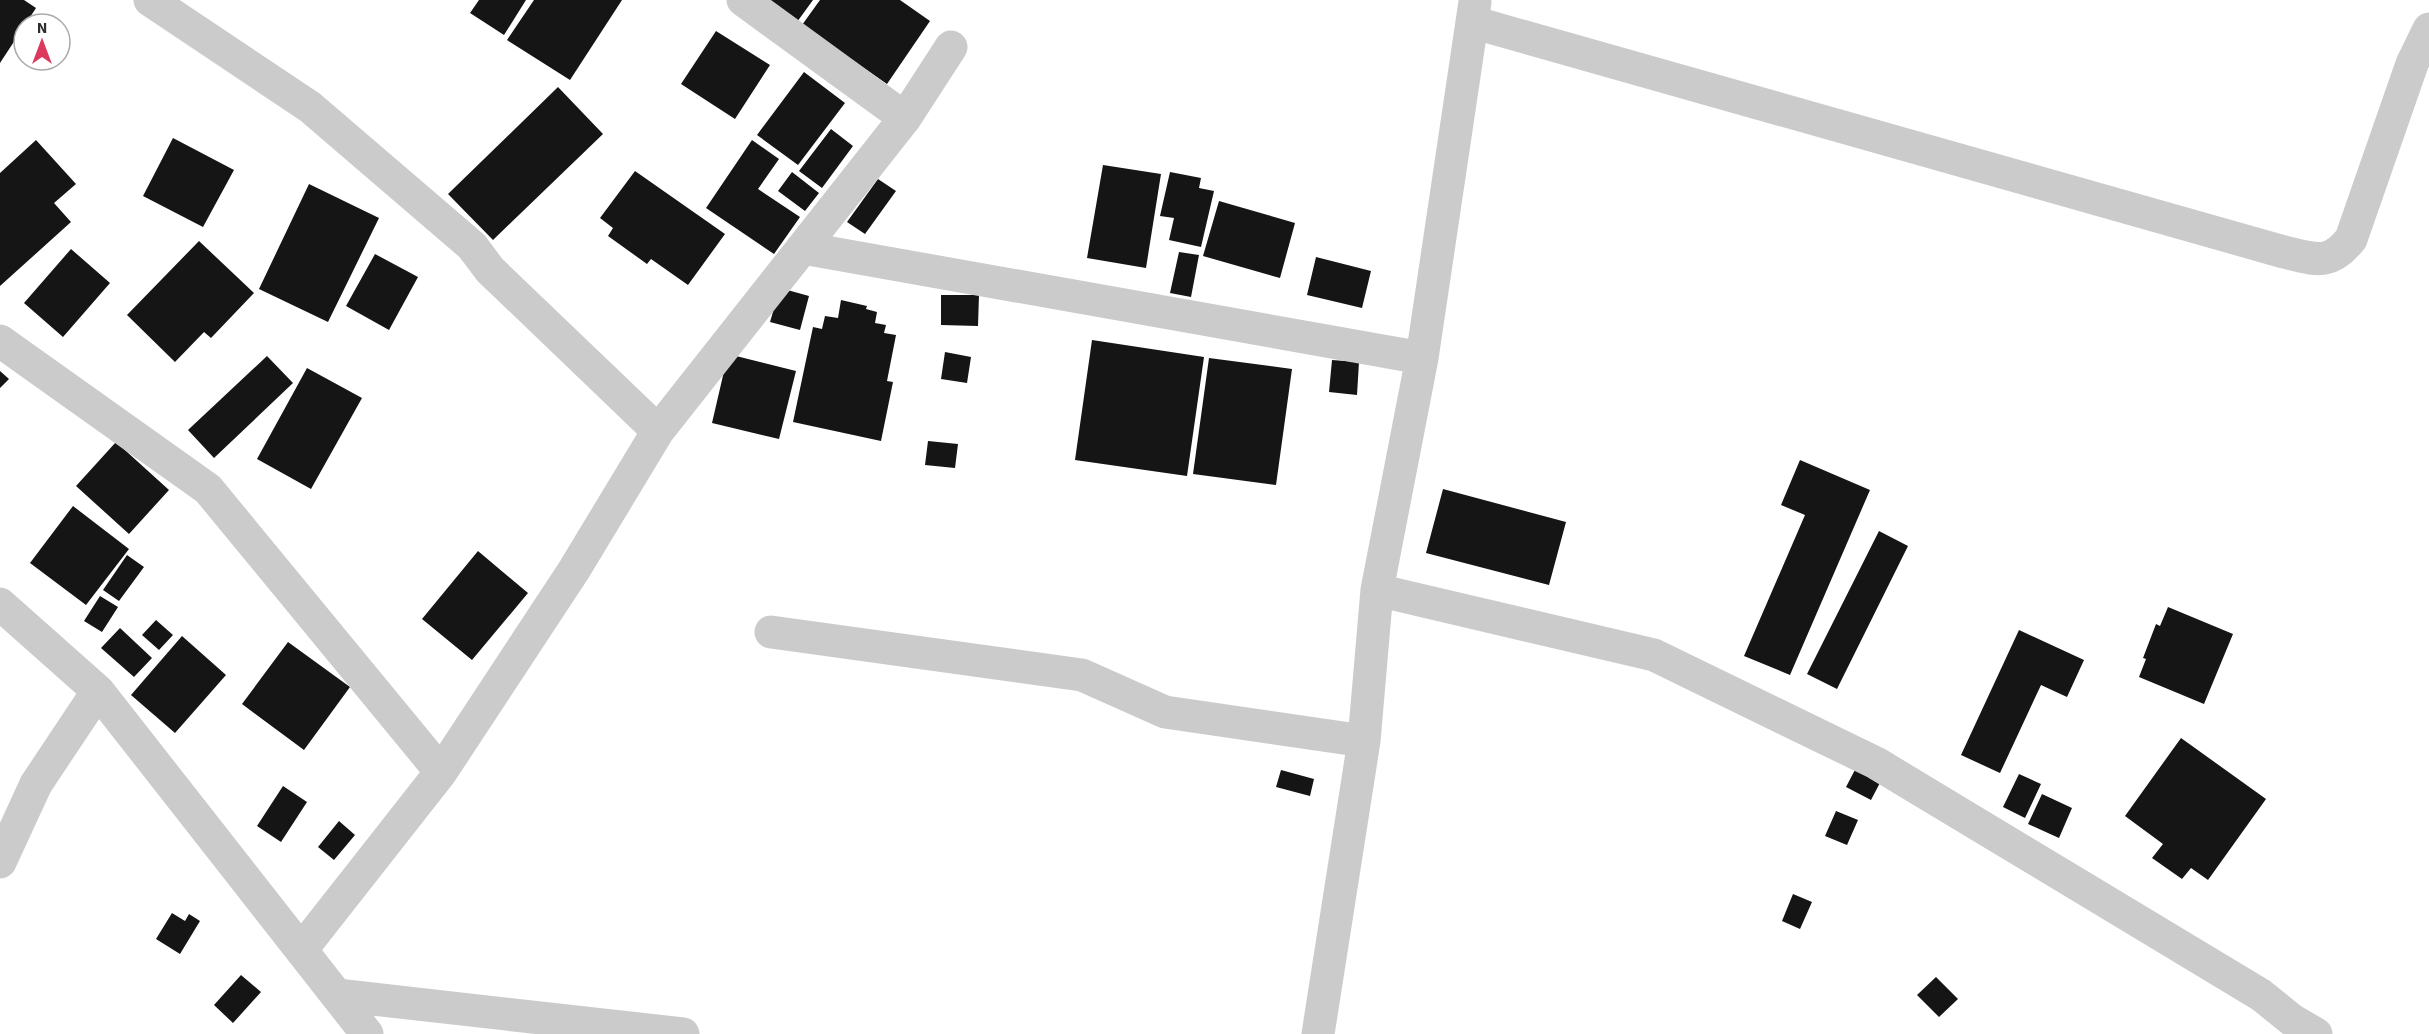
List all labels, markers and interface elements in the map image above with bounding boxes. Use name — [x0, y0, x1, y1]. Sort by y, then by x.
north arrow — [12, 12, 72, 72]
text: N — [37, 17, 47, 39]

